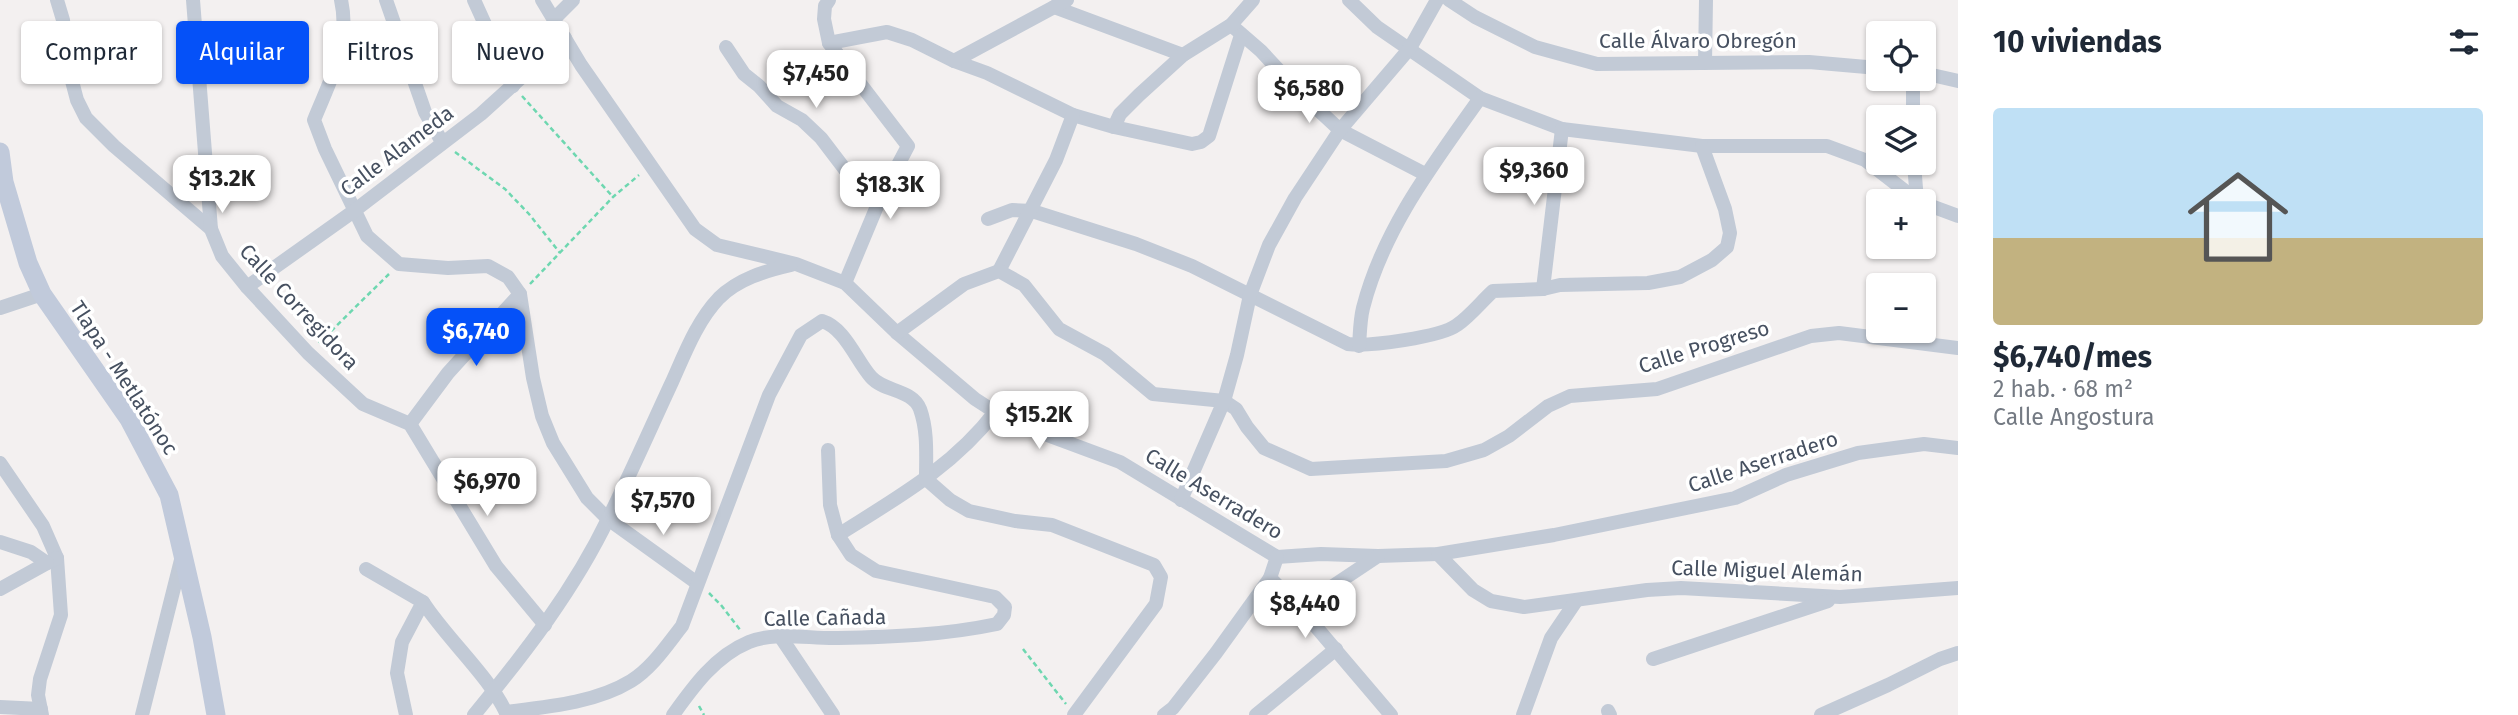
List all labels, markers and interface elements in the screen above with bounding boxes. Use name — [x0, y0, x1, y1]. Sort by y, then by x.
chip: Comprar — [21, 21, 162, 84]
chip: Alquilar — [176, 21, 309, 84]
chip: Filtros — [323, 21, 438, 84]
chip: Nuevo — [452, 21, 569, 84]
map controls — [1866, 21, 1936, 343]
button: locate — [1866, 21, 1936, 91]
icon: filters — [2445, 23, 2483, 61]
text: 10 viviendas — [1993, 24, 2162, 60]
street label: Calle Álvaro Obregón — [1599, 28, 1797, 54]
pin: $7,450 — [759, 50, 873, 110]
text: $7,450 — [783, 59, 849, 87]
pin: $6,580 — [1252, 66, 1366, 125]
text: $6,580 — [1274, 74, 1344, 102]
street label: Calle Alameda — [335, 100, 459, 202]
button: layers — [1866, 105, 1936, 175]
pin: $9,360 — [1477, 148, 1591, 207]
icon: home — [2175, 154, 2301, 280]
pin: $13.2K — [165, 156, 279, 215]
text: $9,360 — [1499, 156, 1569, 184]
pin: $18.3K — [833, 162, 947, 221]
text: $13.2K — [189, 164, 255, 192]
text: $18.3K — [856, 170, 924, 198]
button: + — [1866, 189, 1936, 259]
street label: Calle Corregidora — [234, 239, 364, 375]
button: − — [1866, 273, 1936, 343]
street label: Tlapa - Metlatónoc — [65, 296, 183, 460]
pin: $6,740 — [419, 308, 533, 368]
street label: Calle Progreso — [1635, 315, 1773, 379]
text: $6,740 — [442, 317, 510, 345]
text: $6,740/mes — [1993, 339, 2152, 375]
text: 2 hab. · 68 m² — [1993, 375, 2133, 403]
pin: $15.2K — [982, 392, 1096, 451]
text: $15.2K — [1006, 400, 1072, 428]
text: Calle Angostura — [1993, 403, 2155, 431]
street label: Calle Aserradero — [1685, 426, 1841, 498]
street label: Calle Aserradero — [1140, 443, 1288, 545]
pin: $6,970 — [430, 458, 544, 518]
text: $6,970 — [453, 467, 521, 495]
pin: $7,570 — [606, 477, 720, 537]
text: $7,570 — [631, 486, 695, 514]
street label: Calle Miguel Alemán — [1671, 555, 1863, 587]
pin: $8,440 — [1248, 580, 1362, 640]
text: $8,440 — [1270, 589, 1340, 617]
street label: Calle Cañada — [763, 604, 887, 632]

